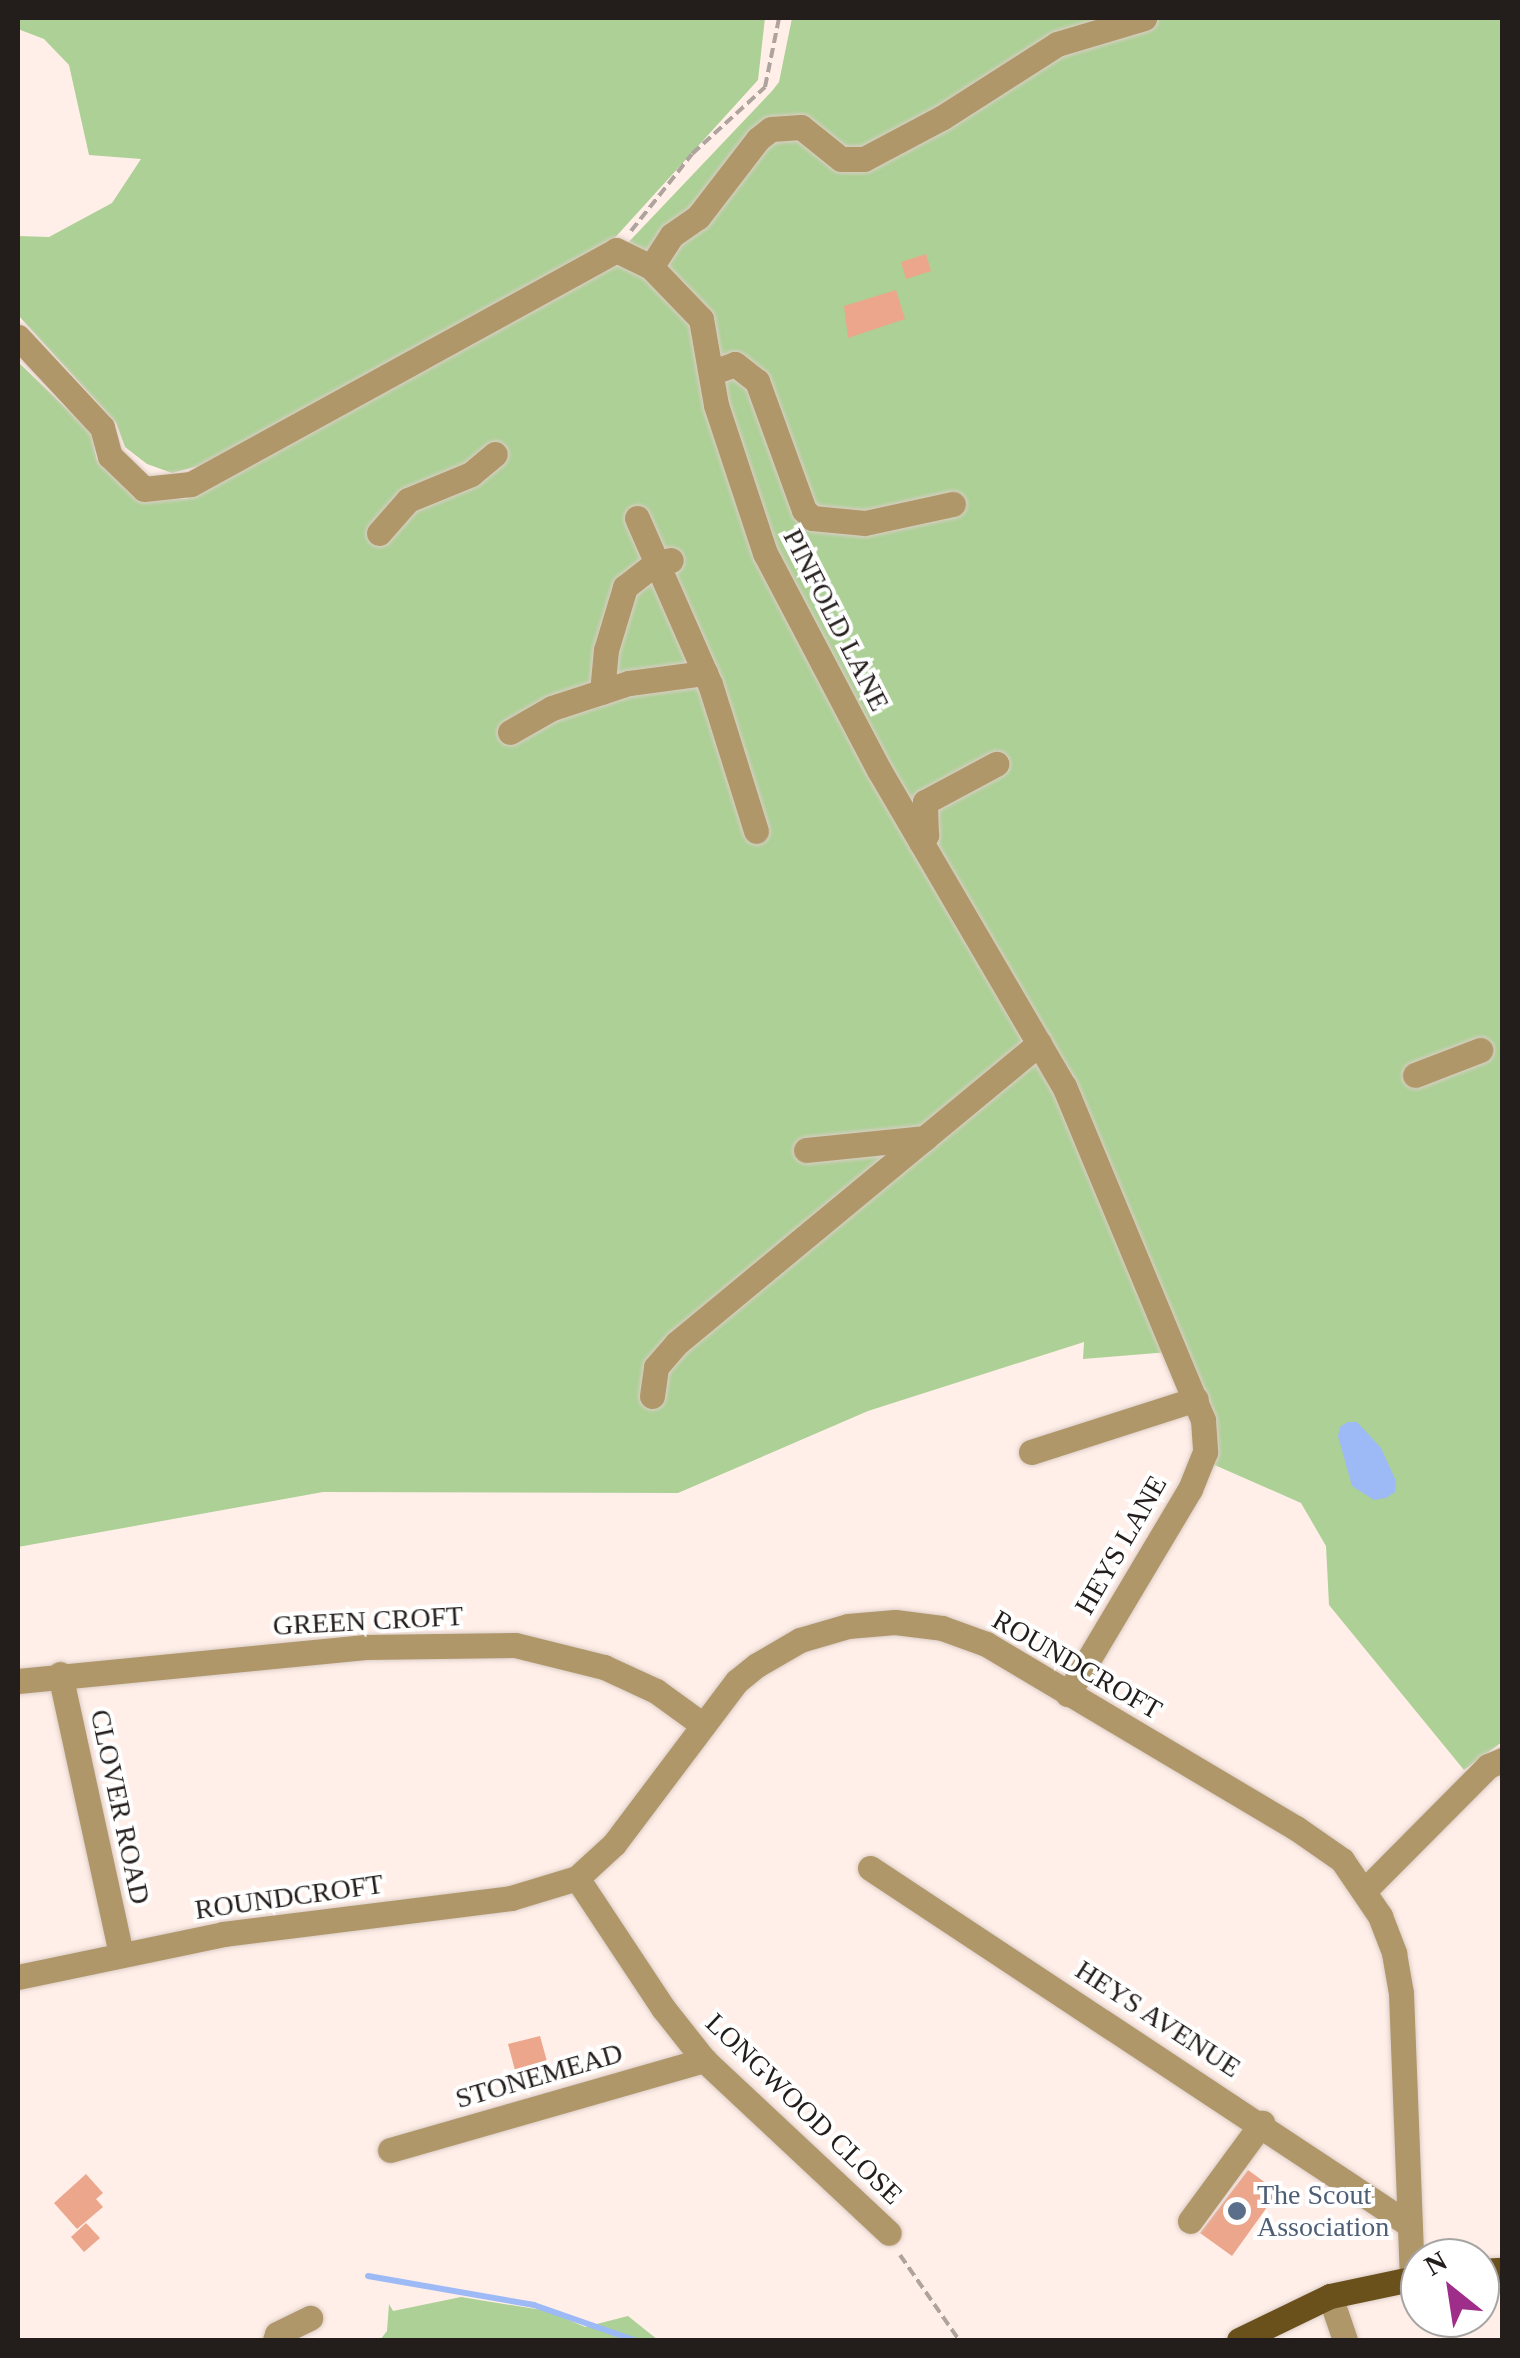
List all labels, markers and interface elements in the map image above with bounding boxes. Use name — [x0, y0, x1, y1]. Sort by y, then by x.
street label: PINFOLD LANE — [776, 523, 896, 717]
street label: HEYS LANE — [1068, 1470, 1174, 1620]
street label: GREEN CROFT — [272, 1599, 464, 1643]
street label: ROUNDCROFT — [986, 1603, 1168, 1727]
street label: CLOVER ROAD — [83, 1707, 157, 1907]
street label: ROUNDCROFT — [193, 1867, 385, 1927]
street label: HEYS AVENUE — [1069, 1953, 1247, 2085]
street label: LONGWOOD CLOSE — [699, 2006, 909, 2212]
street label: STONEMEAD — [452, 2036, 626, 2116]
place label: The Scout Association — [1257, 2178, 1389, 2244]
marker: The Scout Association — [1226, 2200, 1248, 2222]
north arrow — [1400, 2238, 1500, 2338]
text: N — [1419, 2245, 1452, 2282]

